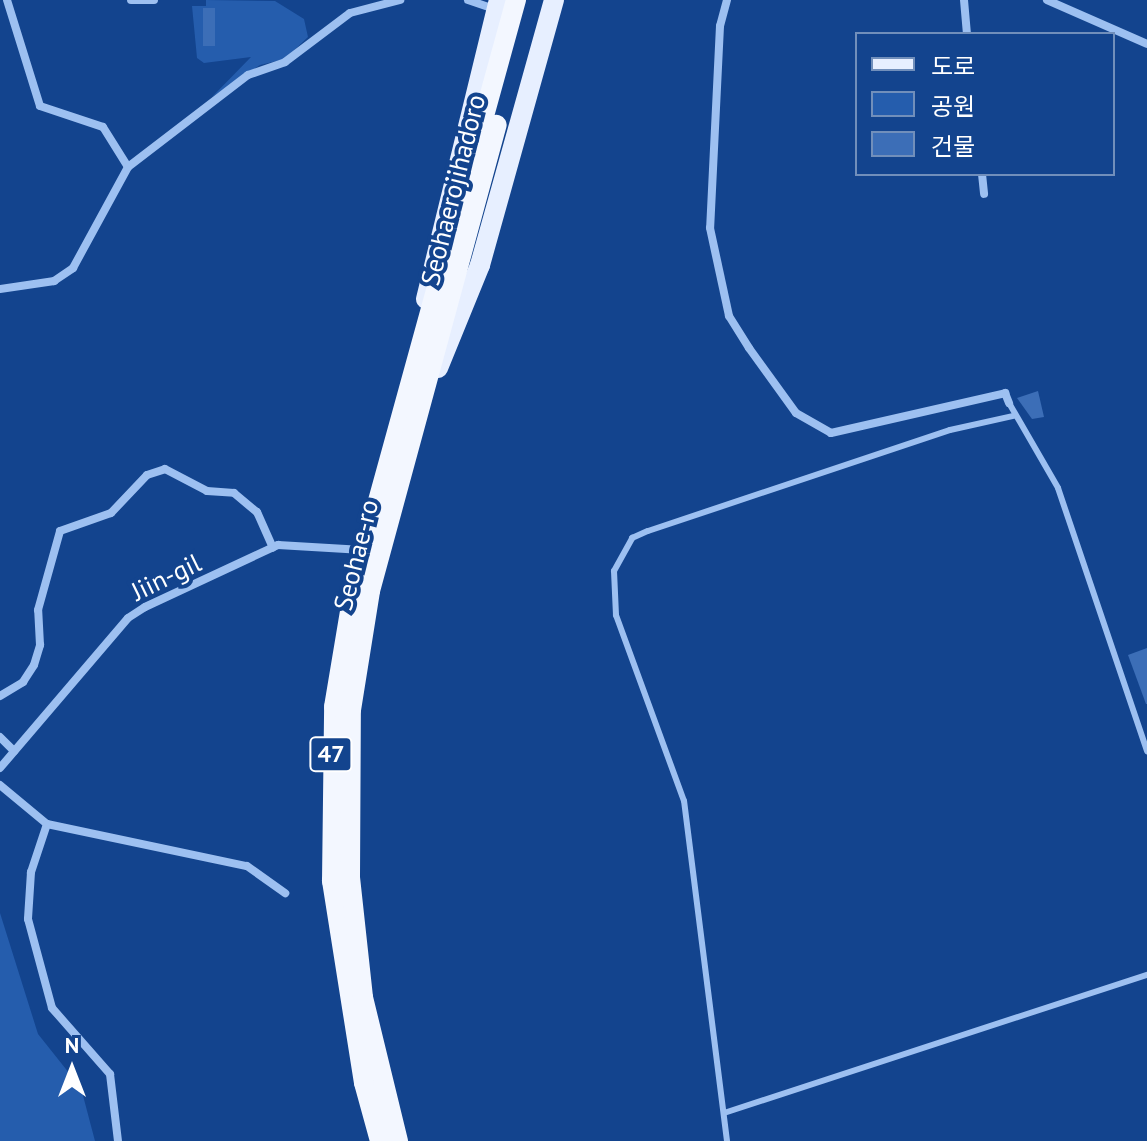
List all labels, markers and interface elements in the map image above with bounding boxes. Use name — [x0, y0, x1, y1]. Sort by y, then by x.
legend — [855, 32, 1115, 176]
text: 도로 — [931, 51, 975, 82]
street label: Seohaerojihadoro — [414, 91, 492, 289]
text: 공원 — [931, 91, 975, 122]
text: 건물 — [931, 131, 975, 162]
street label: Seohae-ro — [327, 496, 385, 614]
street label: Jiin-gil — [126, 547, 206, 607]
road number: 47 — [309, 734, 353, 774]
north arrow — [32, 1029, 112, 1109]
text: N — [65, 1031, 79, 1059]

